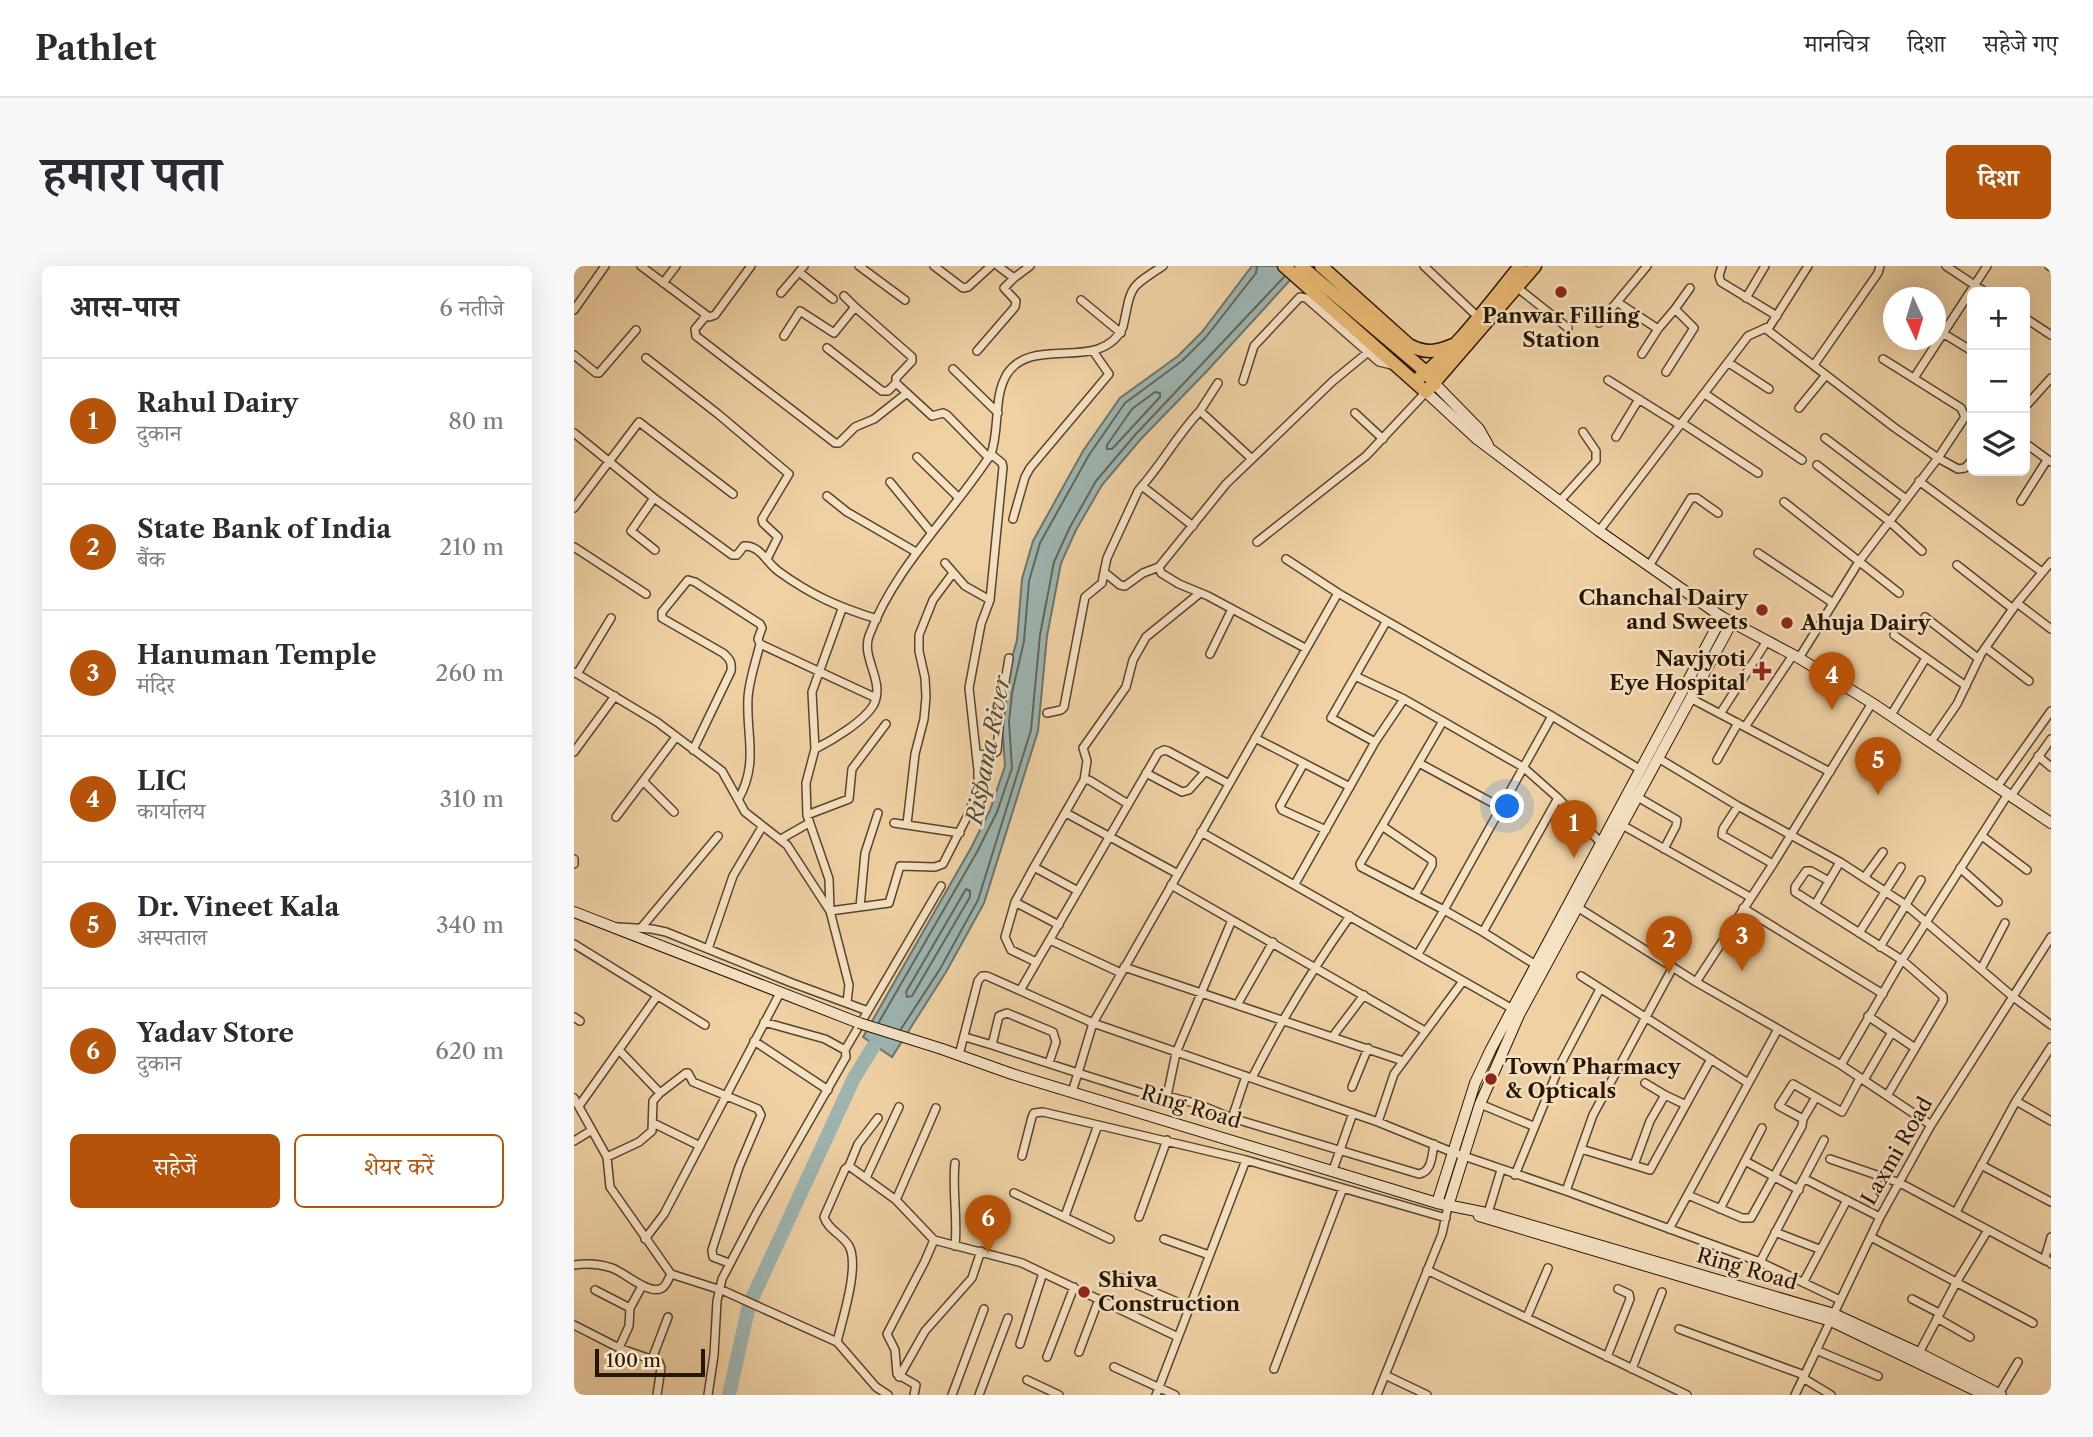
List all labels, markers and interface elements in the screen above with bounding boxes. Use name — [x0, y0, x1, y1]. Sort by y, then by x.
text: Pathlet — [35, 28, 157, 69]
text: मानचित्र — [1804, 29, 1869, 58]
text: दिशा — [1907, 29, 1945, 58]
text: सहेजे गए — [1983, 29, 2058, 58]
text: हमारा पता — [42, 143, 221, 204]
button: दिशा — [1946, 145, 2051, 219]
marker: Panwar Filling Station — [1553, 284, 1569, 300]
north arrow — [1883, 287, 1946, 350]
map controls — [1967, 287, 2030, 476]
button: + — [1967, 287, 2030, 350]
text: आस-पास — [70, 288, 179, 325]
text: 6 नतीजे — [439, 294, 504, 322]
place label: Panwar Filling Station — [1482, 303, 1641, 352]
button: − — [1967, 350, 2030, 413]
text: Rahul Dairy — [137, 387, 298, 419]
text: 1 — [88, 407, 98, 435]
text: 80 m — [448, 407, 504, 435]
button: layers — [1967, 413, 2030, 476]
text: दुकान — [137, 419, 181, 447]
text: State Bank of India — [137, 513, 391, 545]
text: 2 — [86, 533, 100, 561]
text: 210 m — [439, 533, 504, 561]
text: बैंक — [137, 545, 165, 573]
place label: Chanchal Dairy and Sweets — [1578, 585, 1749, 634]
marker: Chanchal Dairy and Sweets — [1754, 602, 1770, 618]
place label: Ahuja Dairy — [1800, 610, 1932, 635]
marker: Ahuja Dairy — [1779, 615, 1795, 631]
text: Hanuman Temple — [137, 639, 377, 671]
place label: Navjyoti Eye Hospital — [1609, 646, 1746, 695]
pin: 4 — [1809, 652, 1855, 710]
text: 3 — [87, 659, 100, 687]
text: 260 m — [435, 659, 504, 687]
marker: Navjyoti Eye Hospital — [1752, 661, 1772, 681]
text: मंदिर — [137, 671, 175, 699]
water label: Rispana River — [960, 672, 1016, 829]
pin: 5 — [1855, 737, 1901, 795]
text: LIC — [137, 765, 187, 797]
text: 4 — [86, 785, 100, 813]
text: 310 m — [440, 785, 504, 813]
your location — [1490, 789, 1524, 823]
text: कार्यालय — [137, 797, 205, 825]
pin: 1 — [1551, 800, 1597, 858]
text: Dr. Vineet Kala — [137, 891, 340, 923]
text: 5 — [87, 911, 99, 939]
text: 340 m — [436, 911, 504, 939]
pin: 3 — [1719, 913, 1765, 971]
pin: 2 — [1646, 916, 1692, 974]
text: अस्पताल — [137, 923, 207, 951]
text: Yadav Store — [137, 1017, 294, 1049]
text: 6 — [86, 1037, 100, 1065]
text: 620 m — [435, 1037, 504, 1065]
text: दुकान — [137, 1049, 181, 1077]
place label: Town Pharmacy & Opticals — [1505, 1054, 1682, 1103]
marker: Town Pharmacy & Opticals — [1483, 1071, 1499, 1087]
street label: Ring Road — [1138, 1079, 1244, 1134]
street label: Laxmi Road — [1856, 1092, 1938, 1209]
button: सहेजें — [70, 1134, 280, 1208]
button: शेयर करें — [294, 1134, 504, 1208]
pin: 6 — [965, 1195, 1011, 1253]
street label: Ring Road — [1694, 1242, 1801, 1295]
place label: Shiva Construction — [1098, 1267, 1241, 1316]
marker: Shiva Construction — [1076, 1284, 1092, 1300]
scale bar — [595, 1346, 705, 1378]
text: 100 m — [606, 1349, 661, 1372]

